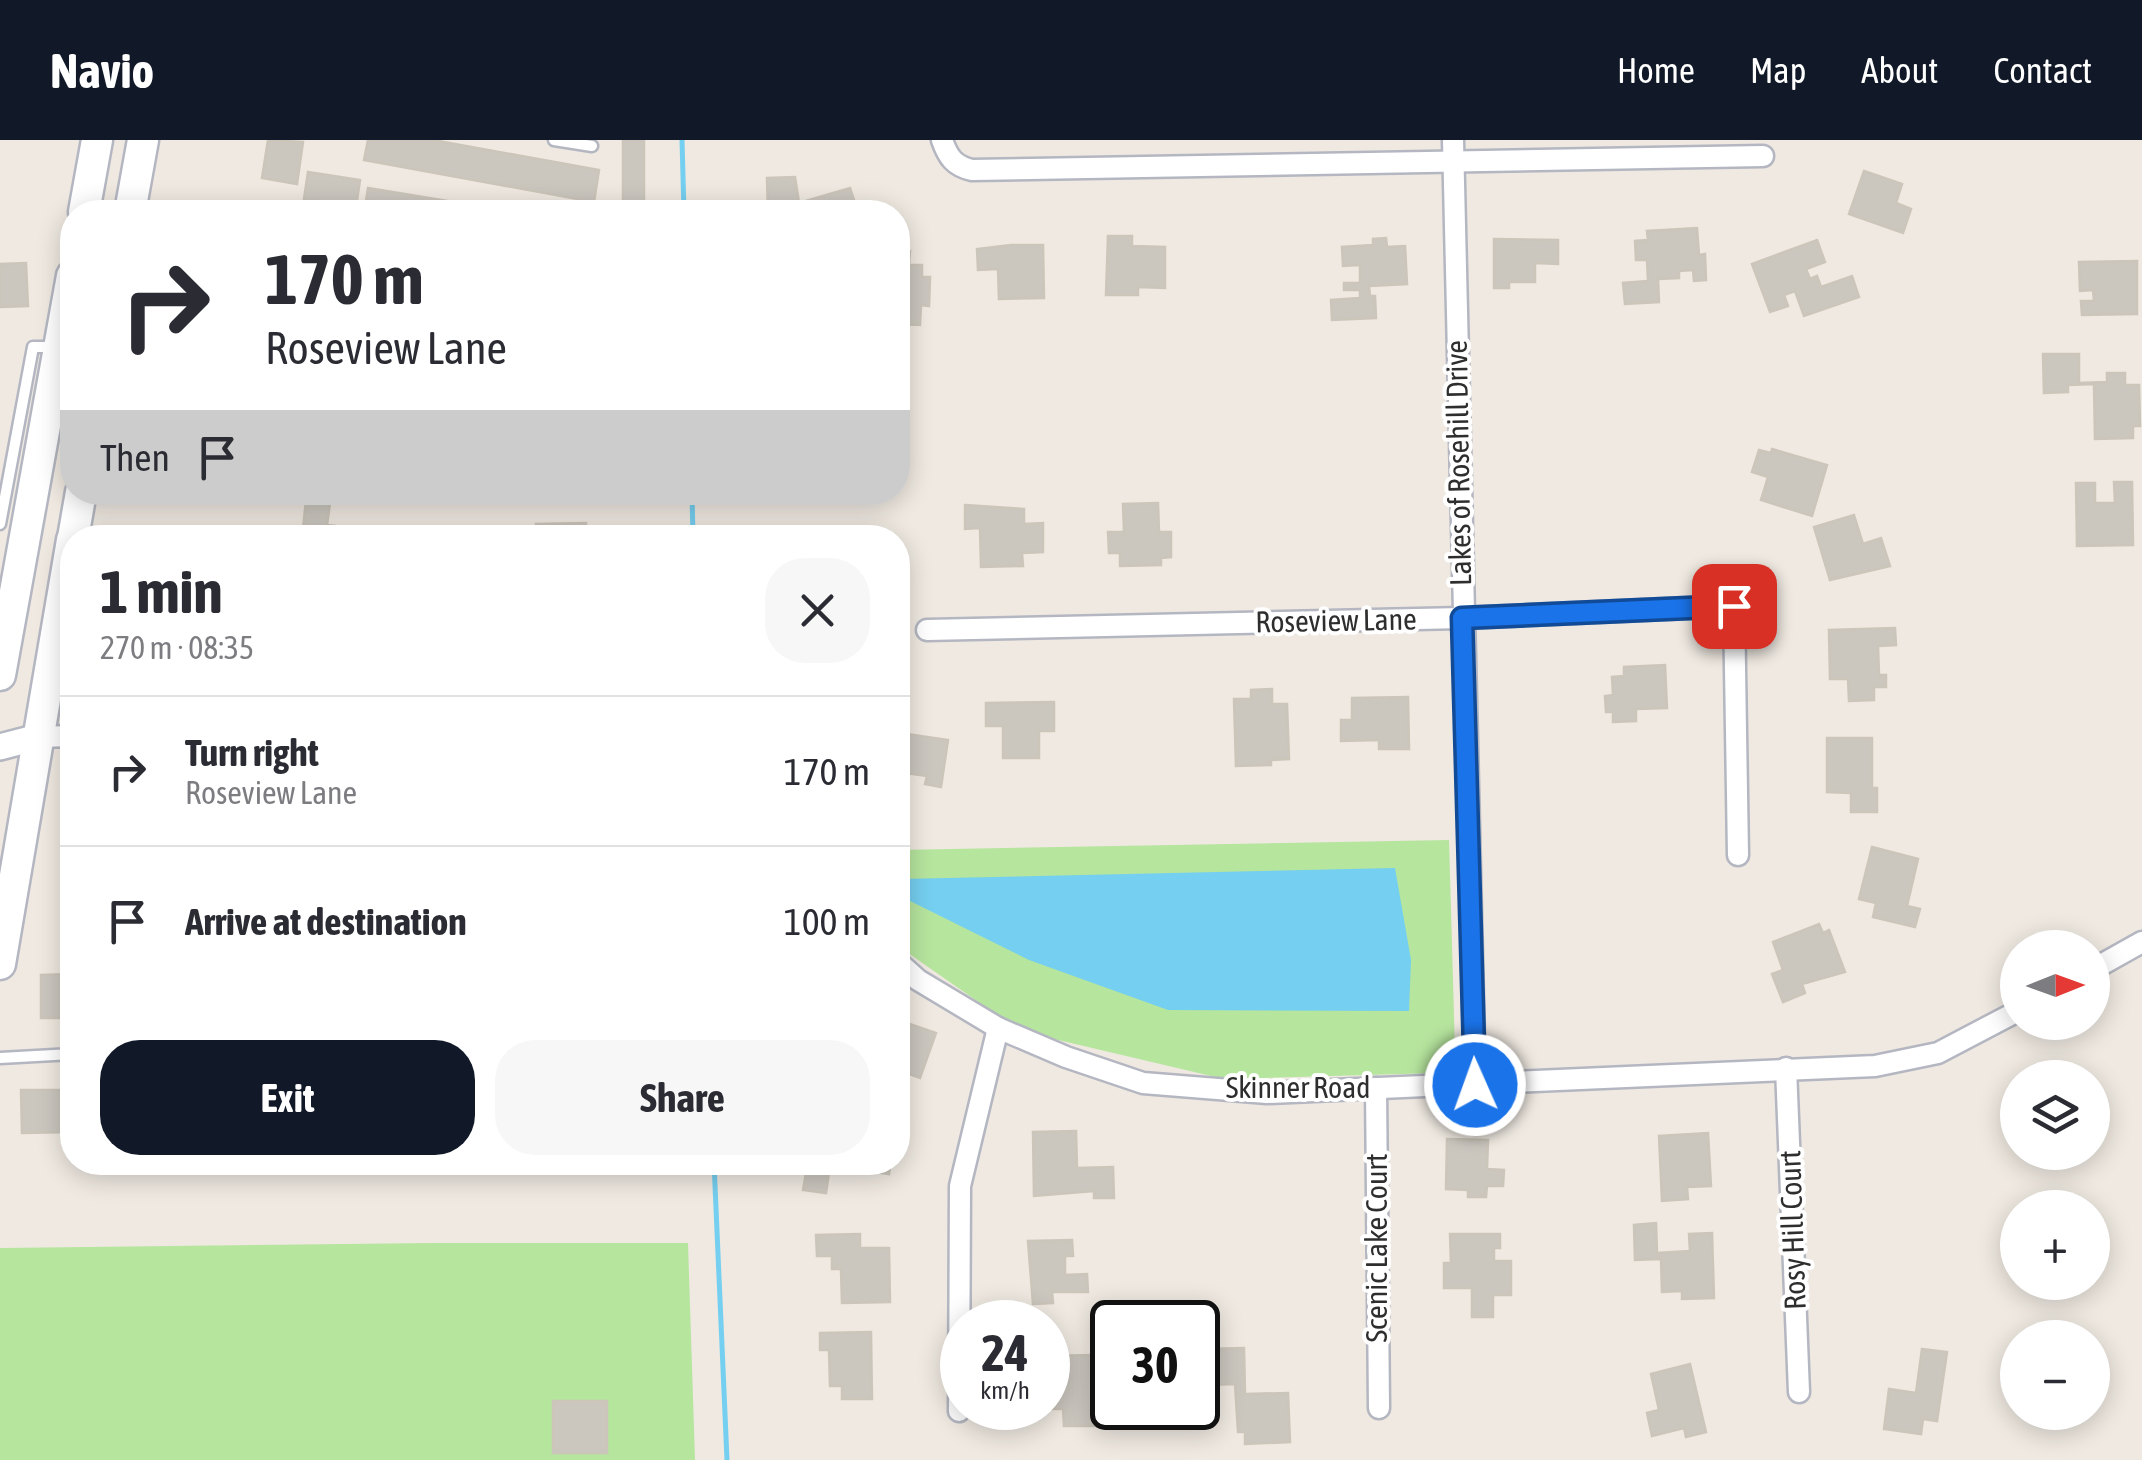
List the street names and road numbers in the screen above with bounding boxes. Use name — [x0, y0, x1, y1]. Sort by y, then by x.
street label: Lakes of Rosehill Drive — [1439, 340, 1477, 586]
street label: Roseview Lane — [1255, 602, 1417, 638]
street label: Skinner Road — [1226, 1070, 1370, 1104]
street label: Rosy Hill Court — [1772, 1150, 1812, 1310]
street label: Scenic Lake Court — [1359, 1153, 1393, 1343]

